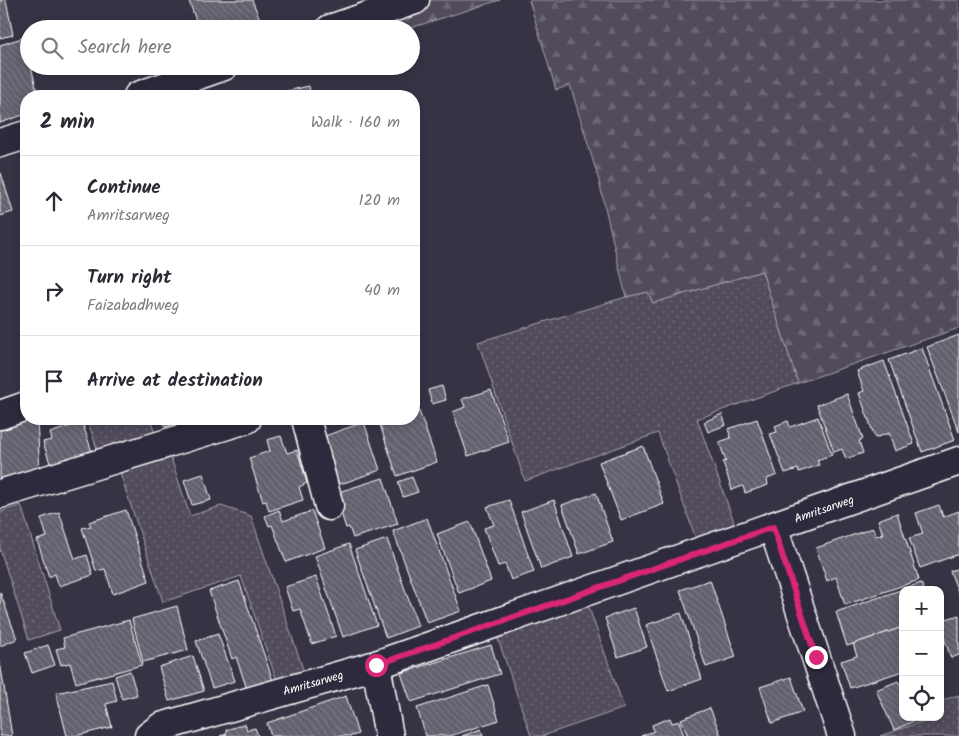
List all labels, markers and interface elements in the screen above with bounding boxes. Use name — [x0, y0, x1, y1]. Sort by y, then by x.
search box — [20, 20, 420, 75]
text: Search here — [78, 33, 172, 63]
icon: search — [38, 34, 66, 62]
text: 2 min — [40, 106, 95, 139]
text: Walk · 160 m — [311, 110, 400, 135]
text: Continue — [87, 173, 160, 203]
icon: ahead — [40, 187, 68, 215]
text: 120 m — [359, 188, 400, 213]
text: Amritsarweg — [87, 203, 170, 228]
text: Turn right — [87, 263, 172, 293]
icon: right — [40, 277, 68, 305]
text: 40 m — [364, 278, 400, 303]
text: Faizabadhweg — [87, 293, 179, 318]
text: Arrive at destination — [87, 366, 263, 396]
icon: arrive — [40, 367, 68, 395]
street label: Amritsarweg — [792, 490, 857, 529]
map controls — [899, 586, 944, 721]
button: + — [899, 586, 944, 631]
button: − — [899, 631, 944, 676]
route end — [805, 646, 828, 669]
route start — [365, 654, 388, 677]
street label: Amritsarweg — [281, 666, 346, 701]
button: locate — [899, 676, 944, 721]

